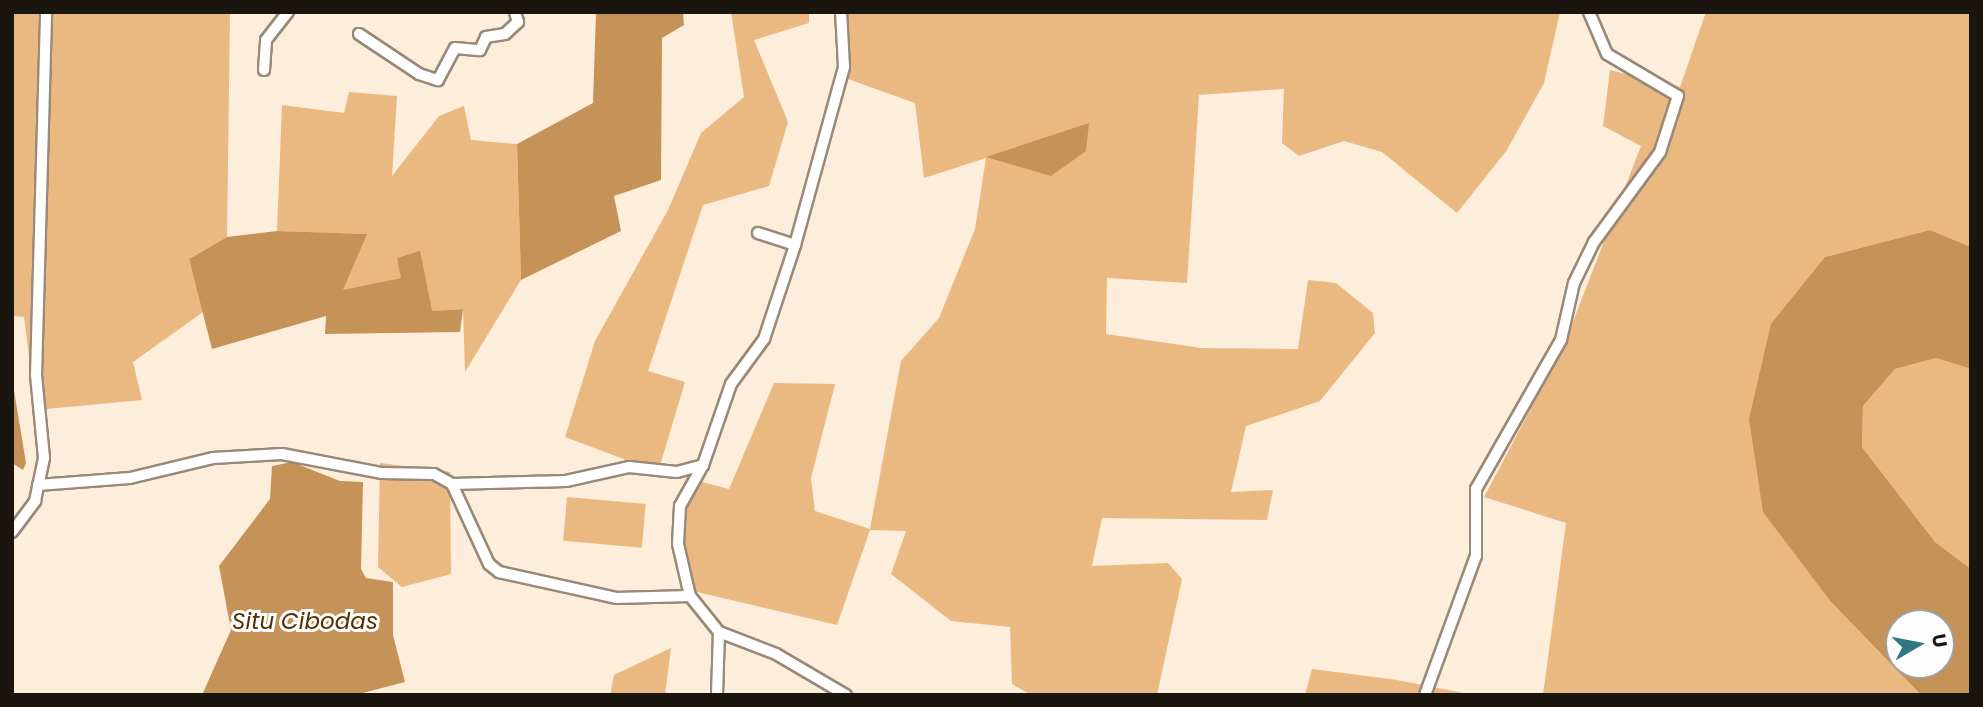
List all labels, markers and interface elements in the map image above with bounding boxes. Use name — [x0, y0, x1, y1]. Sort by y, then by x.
water label: Situ Cibodas — [232, 607, 378, 635]
north arrow — [1885, 609, 1955, 679]
text: U — [1925, 632, 1954, 650]

